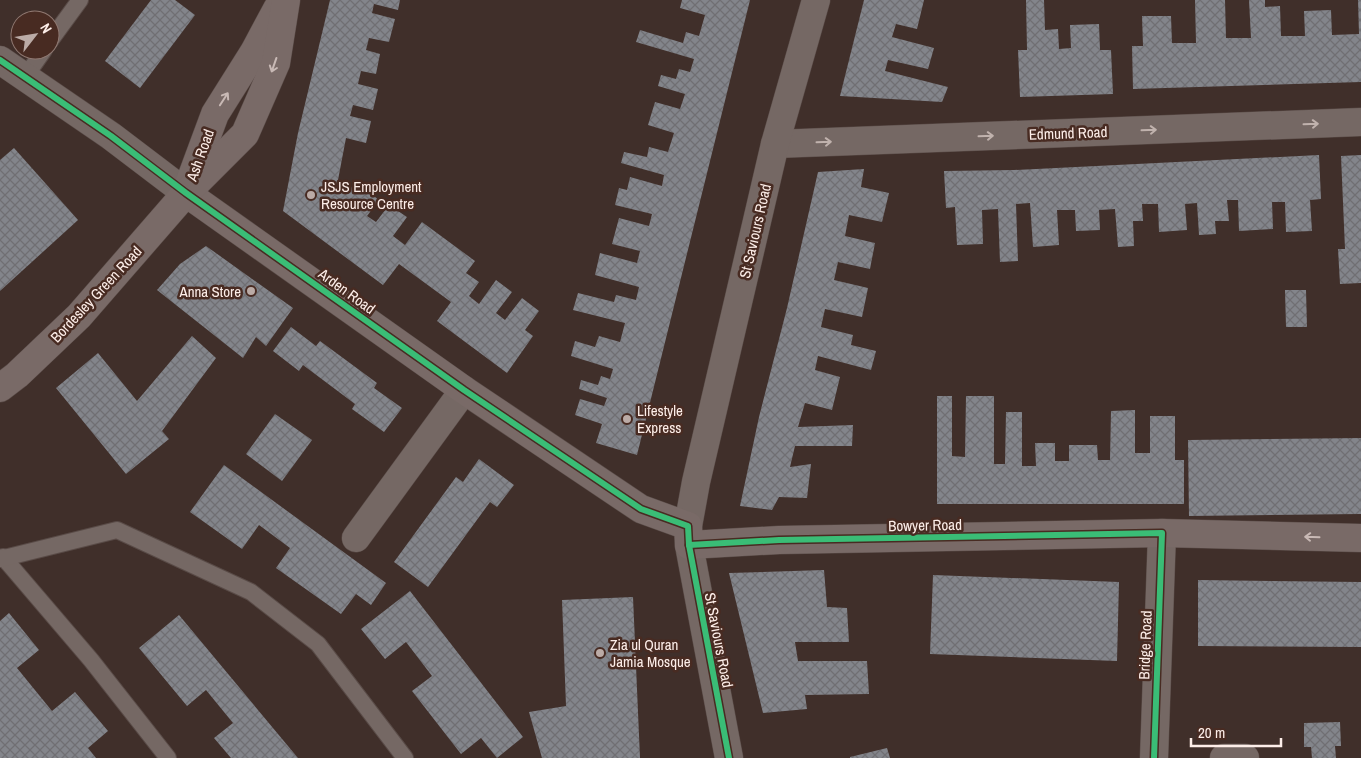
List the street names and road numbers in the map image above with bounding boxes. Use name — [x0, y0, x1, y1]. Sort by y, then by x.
street label: Edmund Road — [1028, 121, 1108, 145]
street label: Ash Road — [181, 126, 219, 185]
street label: St Saviours Road — [734, 182, 776, 280]
street label: Bordesley Green Road — [46, 241, 146, 347]
street label: Arden Road — [313, 263, 380, 319]
street label: Bowyer Road — [888, 514, 962, 536]
street label: St Saviours Road — [699, 591, 739, 689]
street label: Bridge Road — [1133, 610, 1157, 680]

